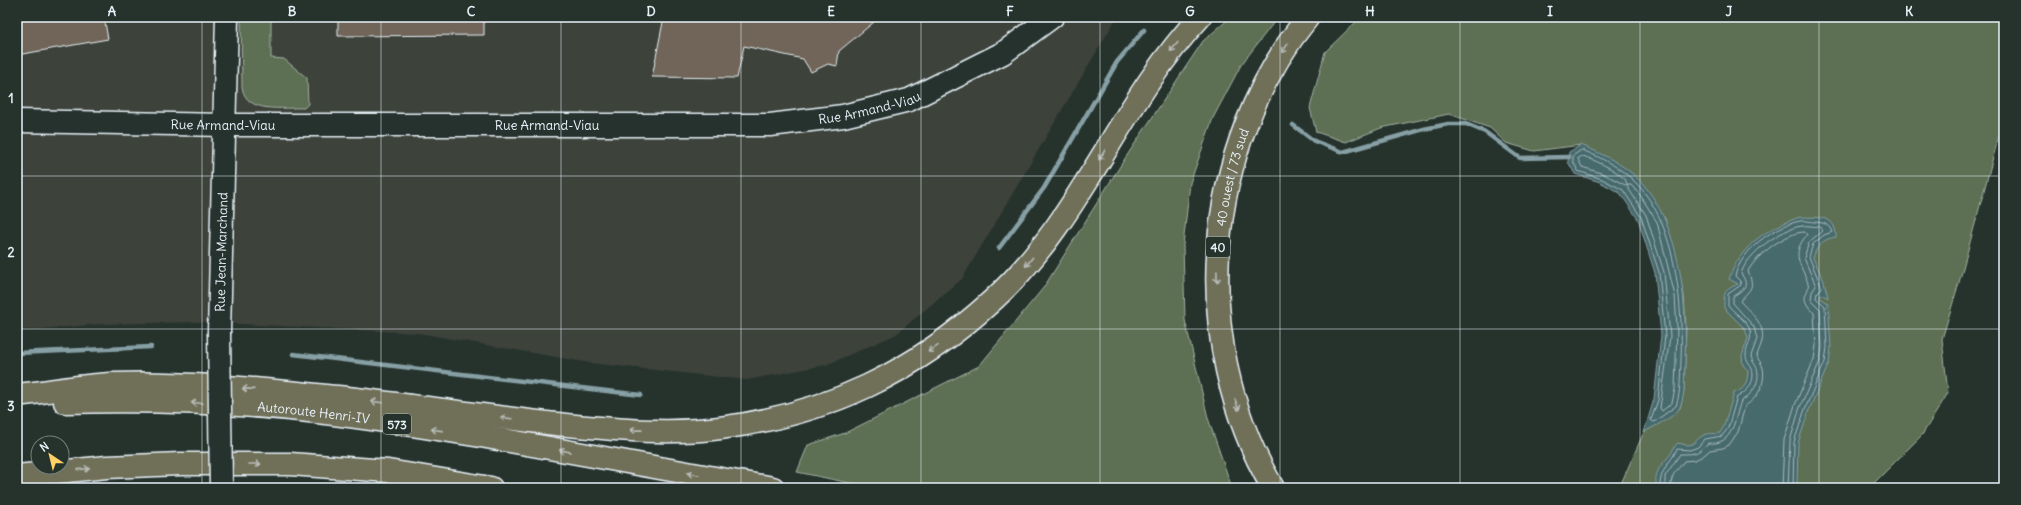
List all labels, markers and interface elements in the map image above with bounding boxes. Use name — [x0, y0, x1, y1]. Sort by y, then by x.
text: A — [108, 3, 117, 20]
text: B — [288, 3, 297, 20]
text: C — [467, 3, 476, 20]
text: D — [646, 3, 656, 20]
text: E — [827, 3, 835, 20]
text: F — [1006, 3, 1014, 20]
text: G — [1185, 3, 1195, 20]
text: H — [1365, 3, 1375, 20]
text: I — [1547, 3, 1553, 20]
text: J — [1726, 3, 1733, 20]
text: K — [1905, 3, 1914, 20]
one-way arrow — [1170, 41, 1179, 52]
one-way arrow — [1281, 43, 1289, 54]
street label: Rue Armand-Viau — [817, 87, 924, 127]
text: 1 — [8, 90, 14, 107]
street label: Rue Armand-Viau — [171, 115, 276, 134]
street label: Rue Armand-Viau — [495, 117, 600, 134]
street label: 40 ouest / 73 sud — [1212, 126, 1252, 227]
one-way arrow — [1098, 149, 1106, 161]
street label: Rue Jean-Marchand — [211, 192, 231, 312]
road number: 40 — [1206, 237, 1230, 257]
text: 2 — [7, 244, 15, 261]
one-way arrow — [1024, 256, 1033, 267]
one-way arrow — [1213, 270, 1221, 283]
one-way arrow — [928, 345, 939, 353]
one-way arrow — [242, 385, 255, 393]
text: 3 — [7, 398, 15, 415]
street label: Autoroute Henri-IV — [257, 398, 371, 427]
one-way arrow — [371, 398, 384, 406]
one-way arrow — [1234, 398, 1241, 411]
one-way arrow — [191, 400, 204, 407]
road number: 573 — [383, 414, 411, 434]
one-way arrow — [500, 414, 513, 422]
one-way arrow — [431, 426, 444, 434]
one-way arrow — [630, 426, 643, 434]
north arrow — [30, 435, 70, 475]
text: N — [37, 439, 51, 455]
one-way arrow — [559, 447, 572, 455]
one-way arrow — [248, 460, 261, 468]
one-way arrow — [77, 465, 90, 473]
one-way arrow — [687, 470, 700, 478]

